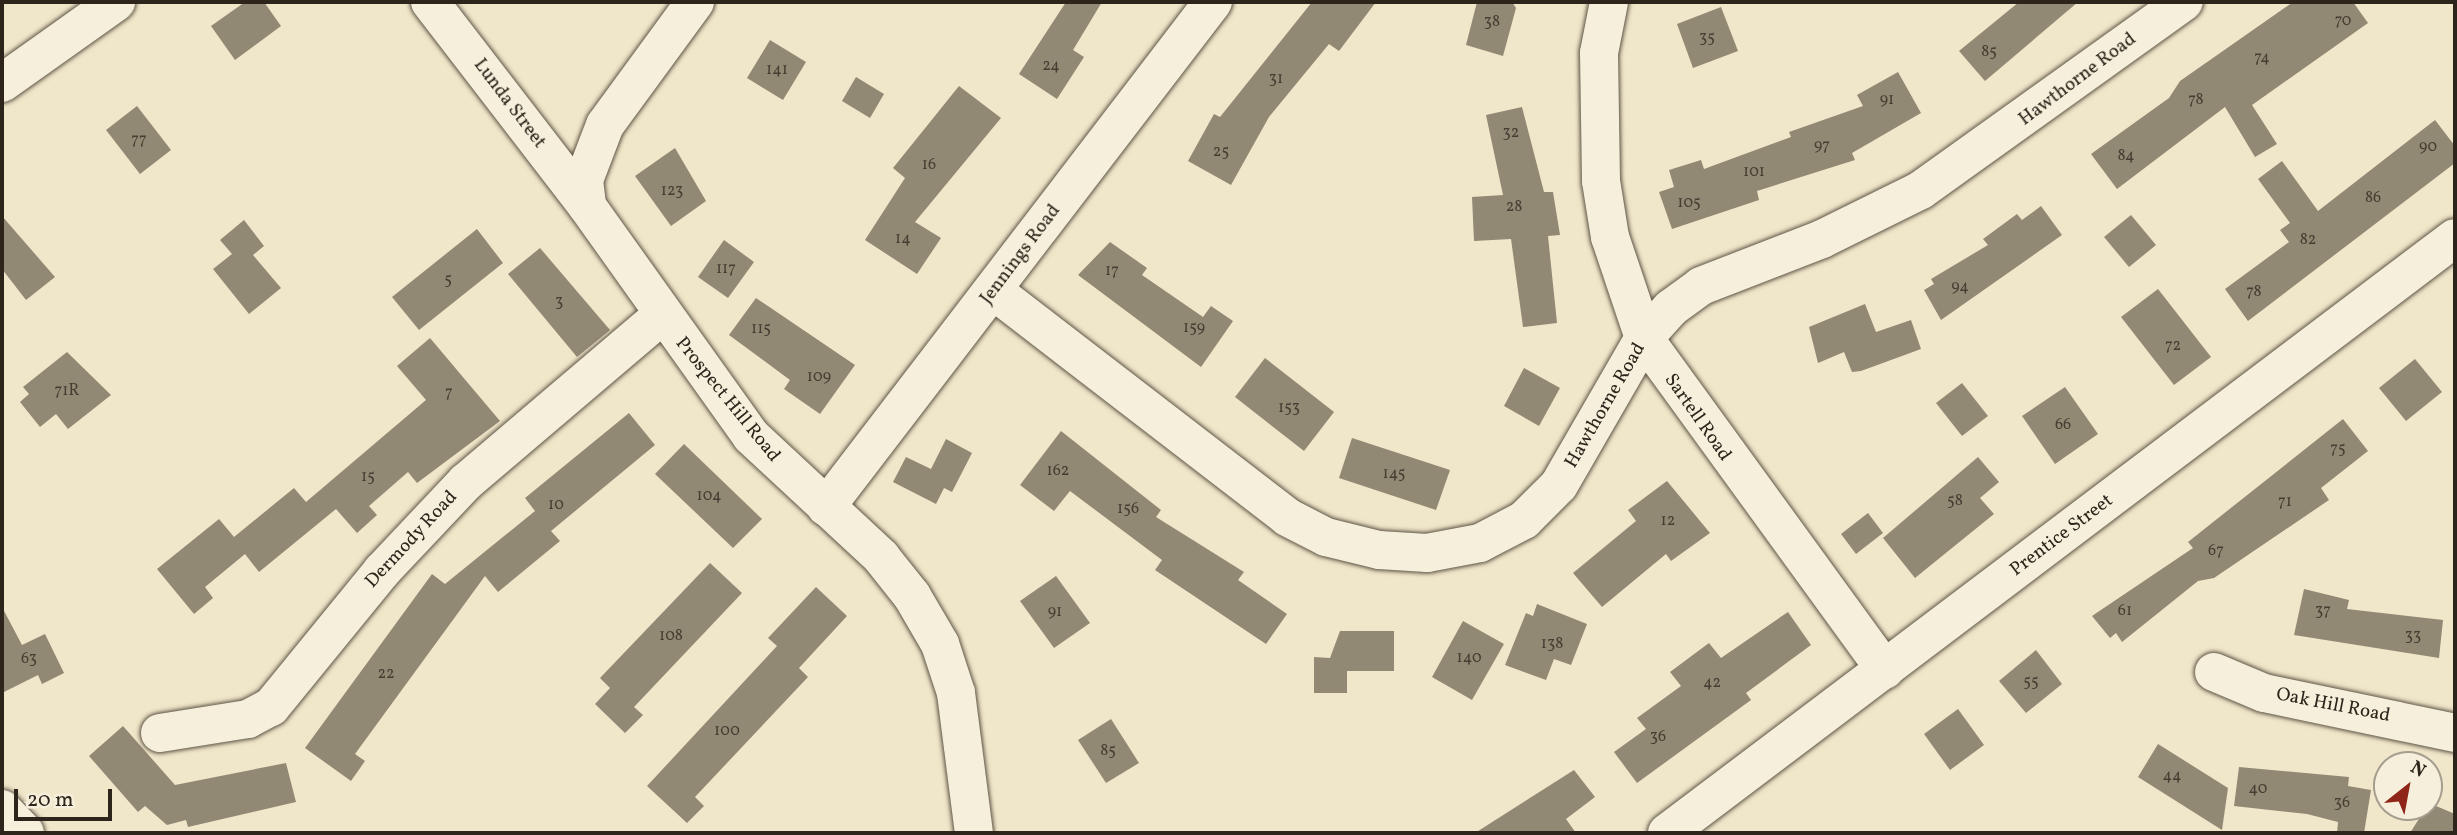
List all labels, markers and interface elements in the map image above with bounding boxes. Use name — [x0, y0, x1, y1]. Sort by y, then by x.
house number: 70 — [2335, 11, 2351, 31]
house number: 38 — [1484, 12, 1500, 32]
house number: 35 — [1699, 28, 1715, 48]
street label: Hawthorne Road — [2015, 28, 2141, 132]
house number: 85 — [1981, 42, 1997, 62]
house number: 74 — [2254, 48, 2270, 68]
street label: Lunda Street — [468, 55, 550, 153]
house number: 24 — [1042, 56, 1060, 76]
house number: 141 — [766, 60, 788, 80]
house number: 31 — [1269, 69, 1283, 89]
house number: 91 — [1880, 90, 1894, 110]
house number: 78 — [2188, 90, 2204, 110]
house number: 32 — [1503, 123, 1519, 143]
house number: 77 — [131, 130, 147, 150]
house number: 97 — [1814, 136, 1830, 156]
house number: 90 — [2419, 137, 2437, 157]
house number: 25 — [1213, 142, 1229, 162]
house number: 84 — [2117, 146, 2135, 166]
house number: 16 — [922, 155, 936, 175]
house number: 101 — [1743, 162, 1765, 182]
house number: 123 — [661, 181, 683, 201]
house number: 86 — [2365, 188, 2381, 208]
house number: 105 — [1677, 193, 1701, 213]
house number: 28 — [1506, 197, 1522, 217]
street label: Jennings Road — [976, 200, 1066, 310]
house number: 14 — [895, 229, 911, 249]
house number: 82 — [2300, 230, 2316, 250]
house number: 117 — [716, 259, 736, 279]
house number: 17 — [1105, 261, 1119, 281]
house number: 5 — [444, 270, 452, 290]
house number: 94 — [1951, 277, 1969, 297]
house number: 78 — [2246, 282, 2262, 302]
house number: 3 — [555, 292, 563, 312]
house number: 159 — [1183, 318, 1205, 338]
house number: 115 — [751, 319, 771, 339]
street label: Prospect Hill Road — [670, 333, 784, 467]
house number: 72 — [2165, 336, 2181, 356]
street label: Hawthorne Road — [1561, 339, 1651, 473]
house number: 109 — [807, 367, 831, 387]
street label: Sartell Road — [1659, 370, 1735, 466]
house number: 71R — [55, 381, 79, 401]
house number: 7 — [445, 383, 453, 403]
house number: 153 — [1278, 398, 1300, 418]
house number: 66 — [2055, 415, 2071, 435]
house number: 75 — [2330, 439, 2346, 459]
house number: 162 — [1047, 461, 1069, 481]
house number: 145 — [1383, 464, 1405, 484]
house number: 15 — [361, 467, 375, 487]
street label: Dermody Road — [361, 486, 463, 594]
house number: 104 — [697, 486, 721, 506]
street label: Prentice Street — [2006, 490, 2118, 582]
house number: 58 — [1947, 491, 1963, 511]
house number: 71 — [2278, 492, 2292, 512]
house number: 10 — [548, 495, 564, 515]
house number: 156 — [1117, 499, 1139, 519]
house number: 12 — [1661, 511, 1675, 531]
house number: 67 — [2208, 541, 2224, 561]
house number: 61 — [2118, 601, 2132, 621]
house number: 37 — [2315, 601, 2331, 621]
house number: 91 — [1048, 602, 1062, 622]
house number: 108 — [659, 626, 683, 646]
house number: 33 — [2405, 626, 2421, 646]
house number: 138 — [1541, 634, 1563, 654]
house number: 140 — [1456, 648, 1482, 668]
house number: 63 — [21, 649, 37, 669]
house number: 22 — [377, 664, 395, 684]
house number: 55 — [2023, 672, 2039, 692]
house number: 42 — [1703, 673, 1721, 693]
street label: Oak Hill Road — [2274, 684, 2392, 728]
house number: 100 — [714, 721, 740, 741]
house number: 36 — [1650, 727, 1666, 747]
house number: 85 — [1100, 741, 1116, 761]
north arrow — [2373, 751, 2443, 821]
text: N — [2405, 755, 2430, 784]
house number: 44 — [2162, 766, 2182, 786]
scale bar — [18, 776, 116, 820]
house number: 40 — [2249, 779, 2267, 799]
text: 20 m — [27, 786, 73, 815]
house number: 36 — [2334, 793, 2350, 813]

